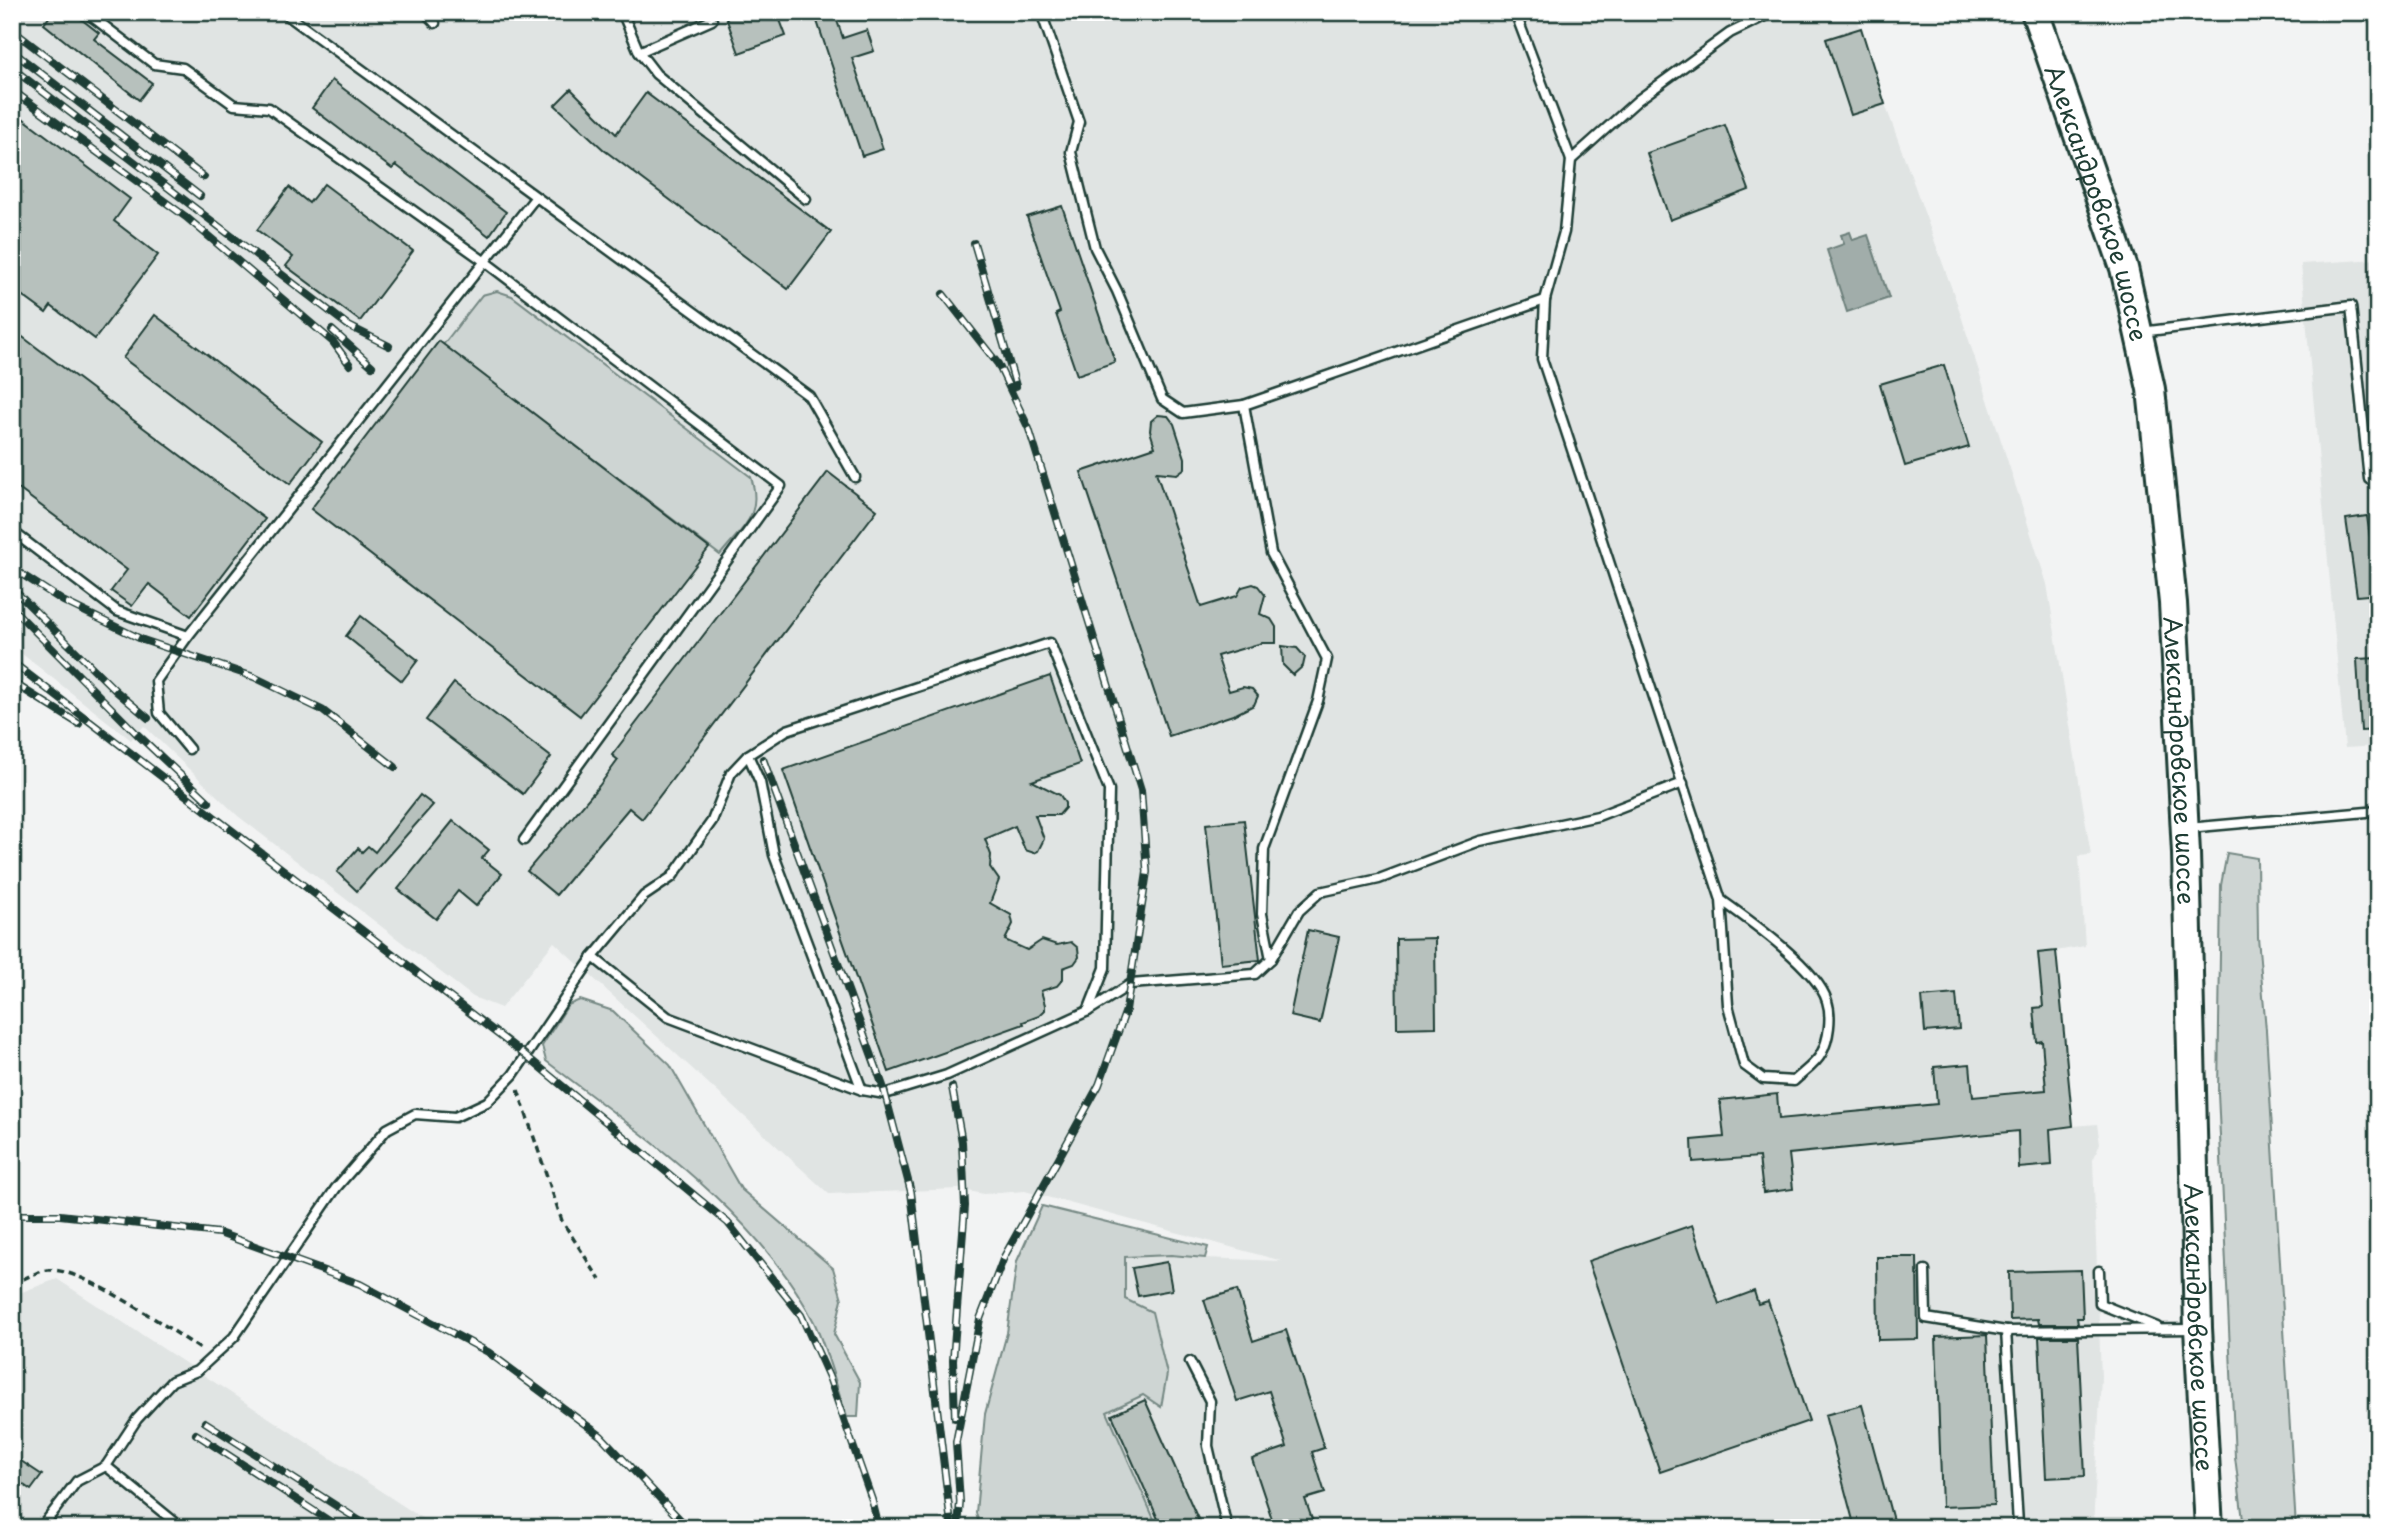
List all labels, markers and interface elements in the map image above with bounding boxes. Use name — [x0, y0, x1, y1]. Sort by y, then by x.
street label: Александровское шоссе — [2037, 60, 2158, 344]
street label: Александровское шоссе — [2156, 616, 2205, 905]
street label: Александровское шоссе — [2176, 1183, 2224, 1472]

